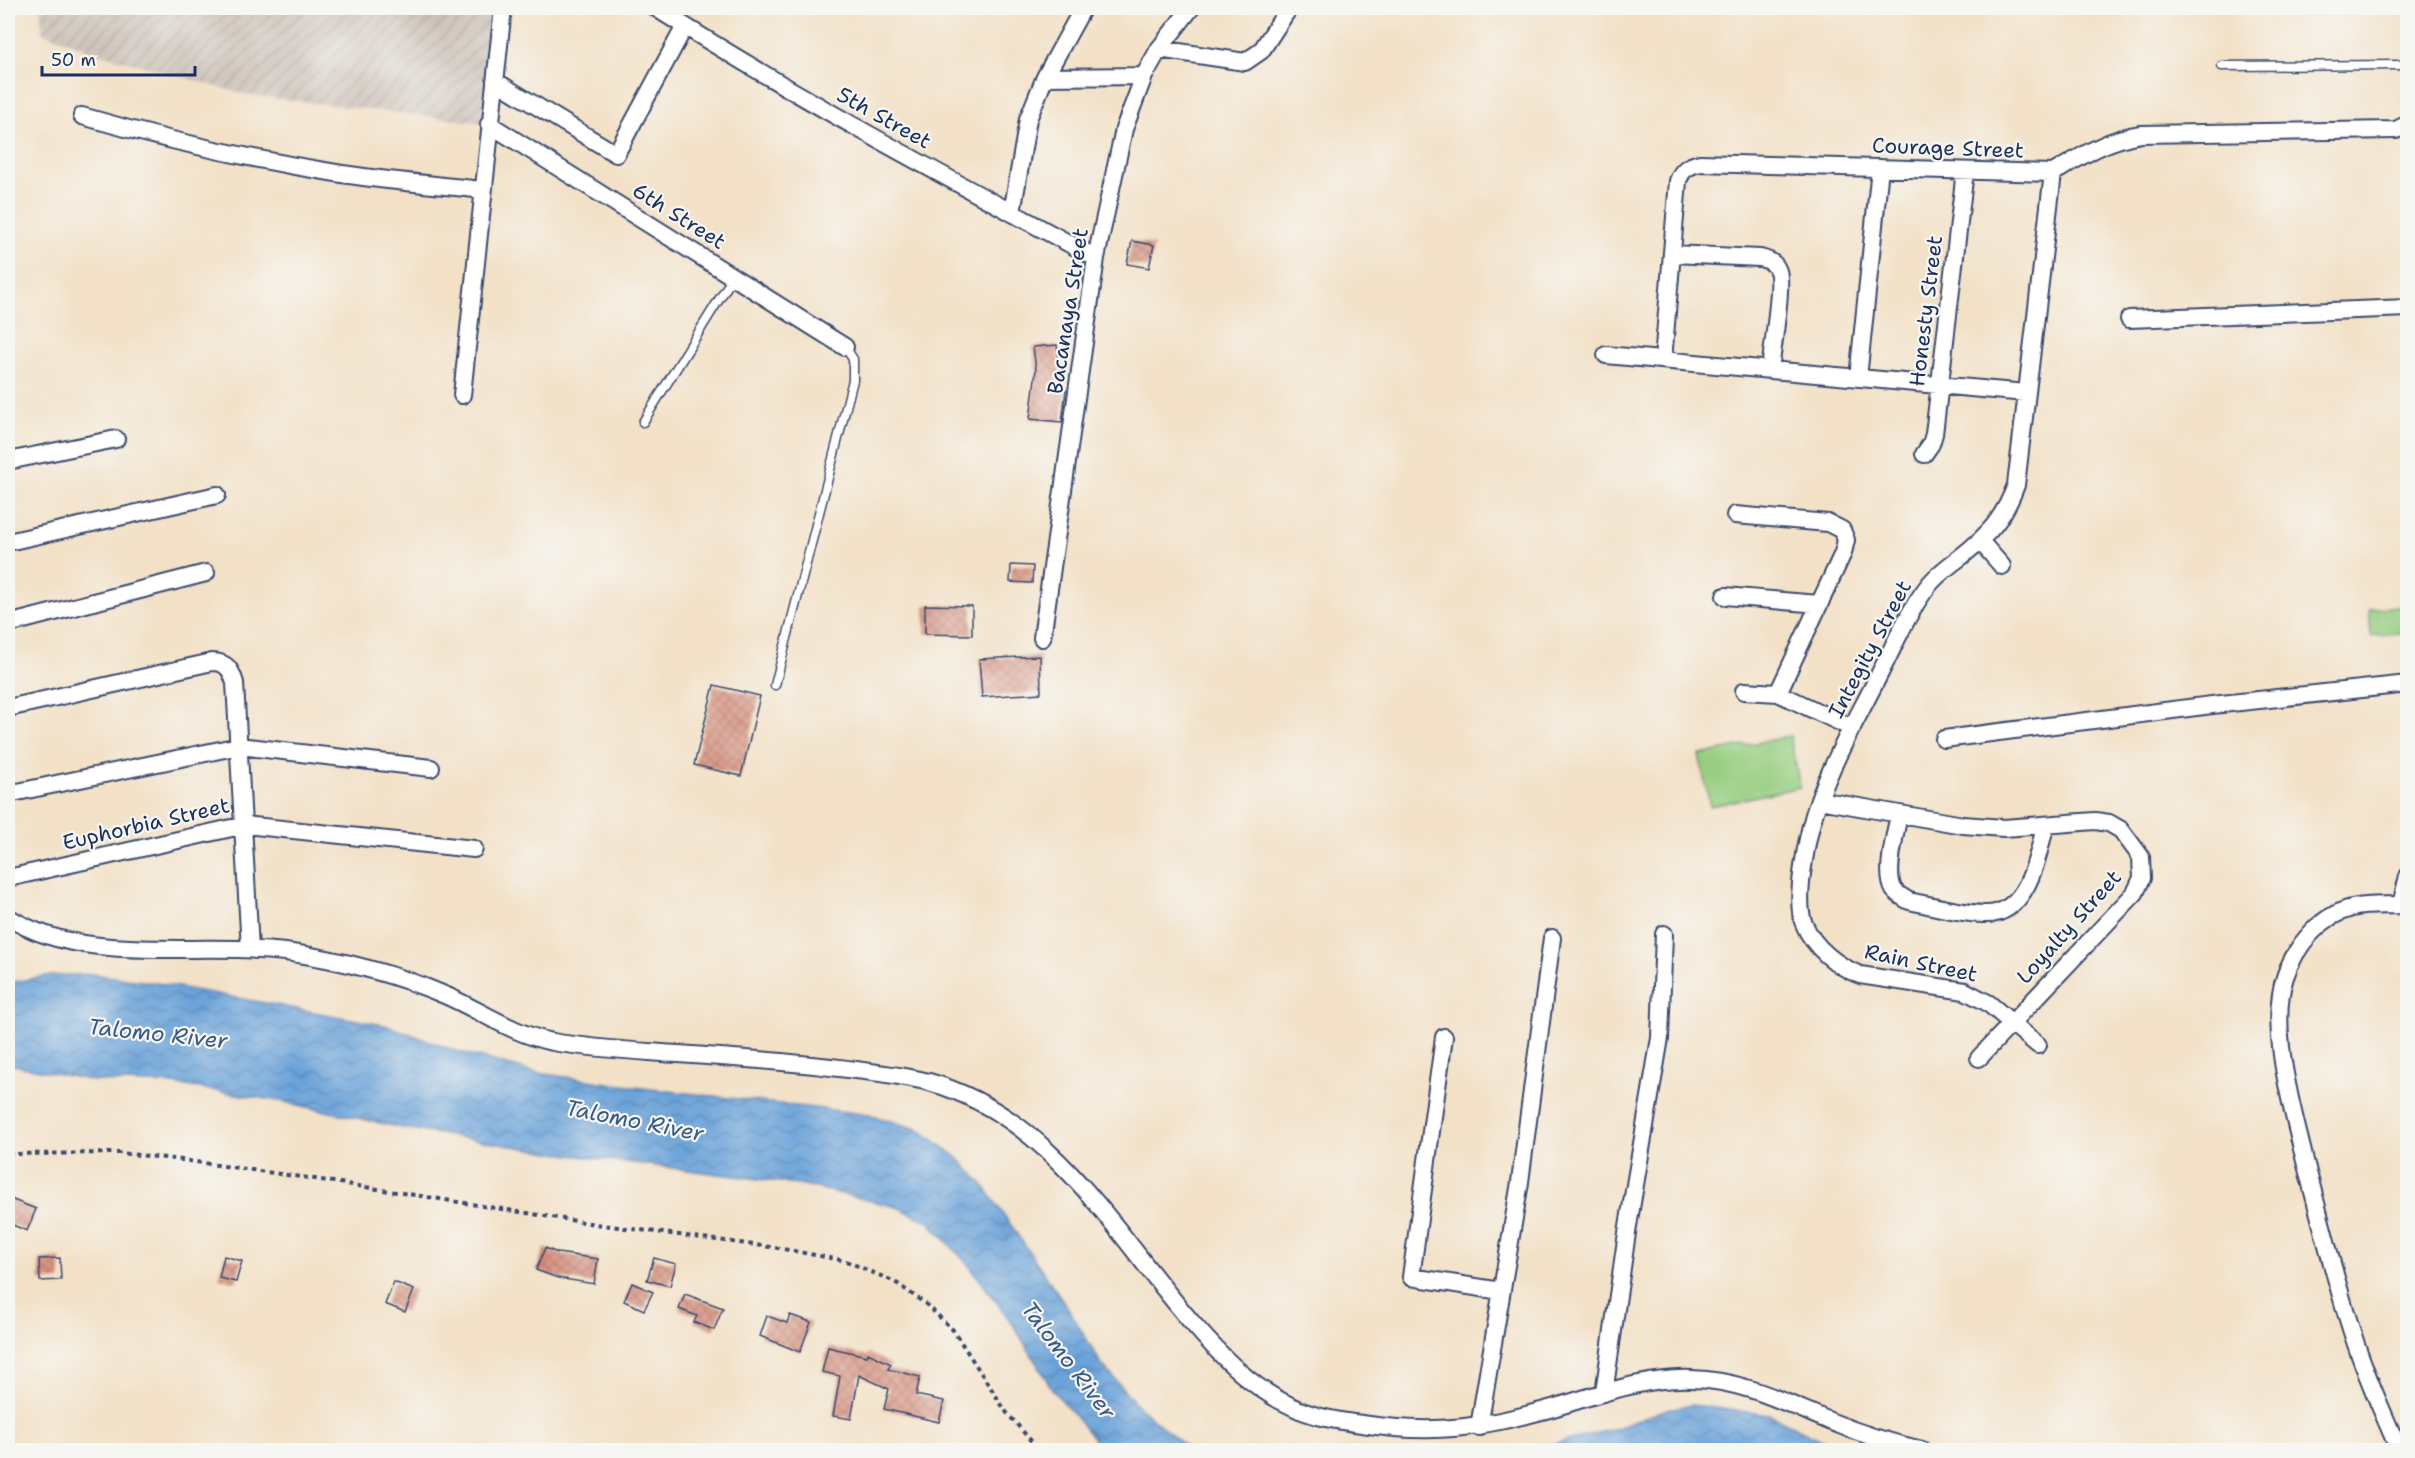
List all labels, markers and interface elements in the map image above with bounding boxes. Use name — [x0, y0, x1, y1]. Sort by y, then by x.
scale bar — [42, 39, 195, 77]
text: 50 m — [51, 48, 96, 72]
street label: 5th Street — [832, 81, 936, 155]
street label: Courage Street — [1872, 131, 2024, 165]
street label: 6th Street — [627, 176, 731, 256]
street label: Bacanaya Street — [1041, 226, 1095, 396]
street label: Honesty Street — [1903, 234, 1949, 388]
street label: Integity Street — [1822, 575, 1918, 723]
street label: Euphorbia Street — [60, 791, 232, 857]
street label: Loyalty Street — [2010, 864, 2128, 990]
street label: Rain Street — [1862, 937, 1980, 989]
water label: Talomo River — [87, 1012, 230, 1055]
water label: Talomo River — [563, 1093, 707, 1148]
water label: Talomo River — [1015, 1296, 1123, 1425]

